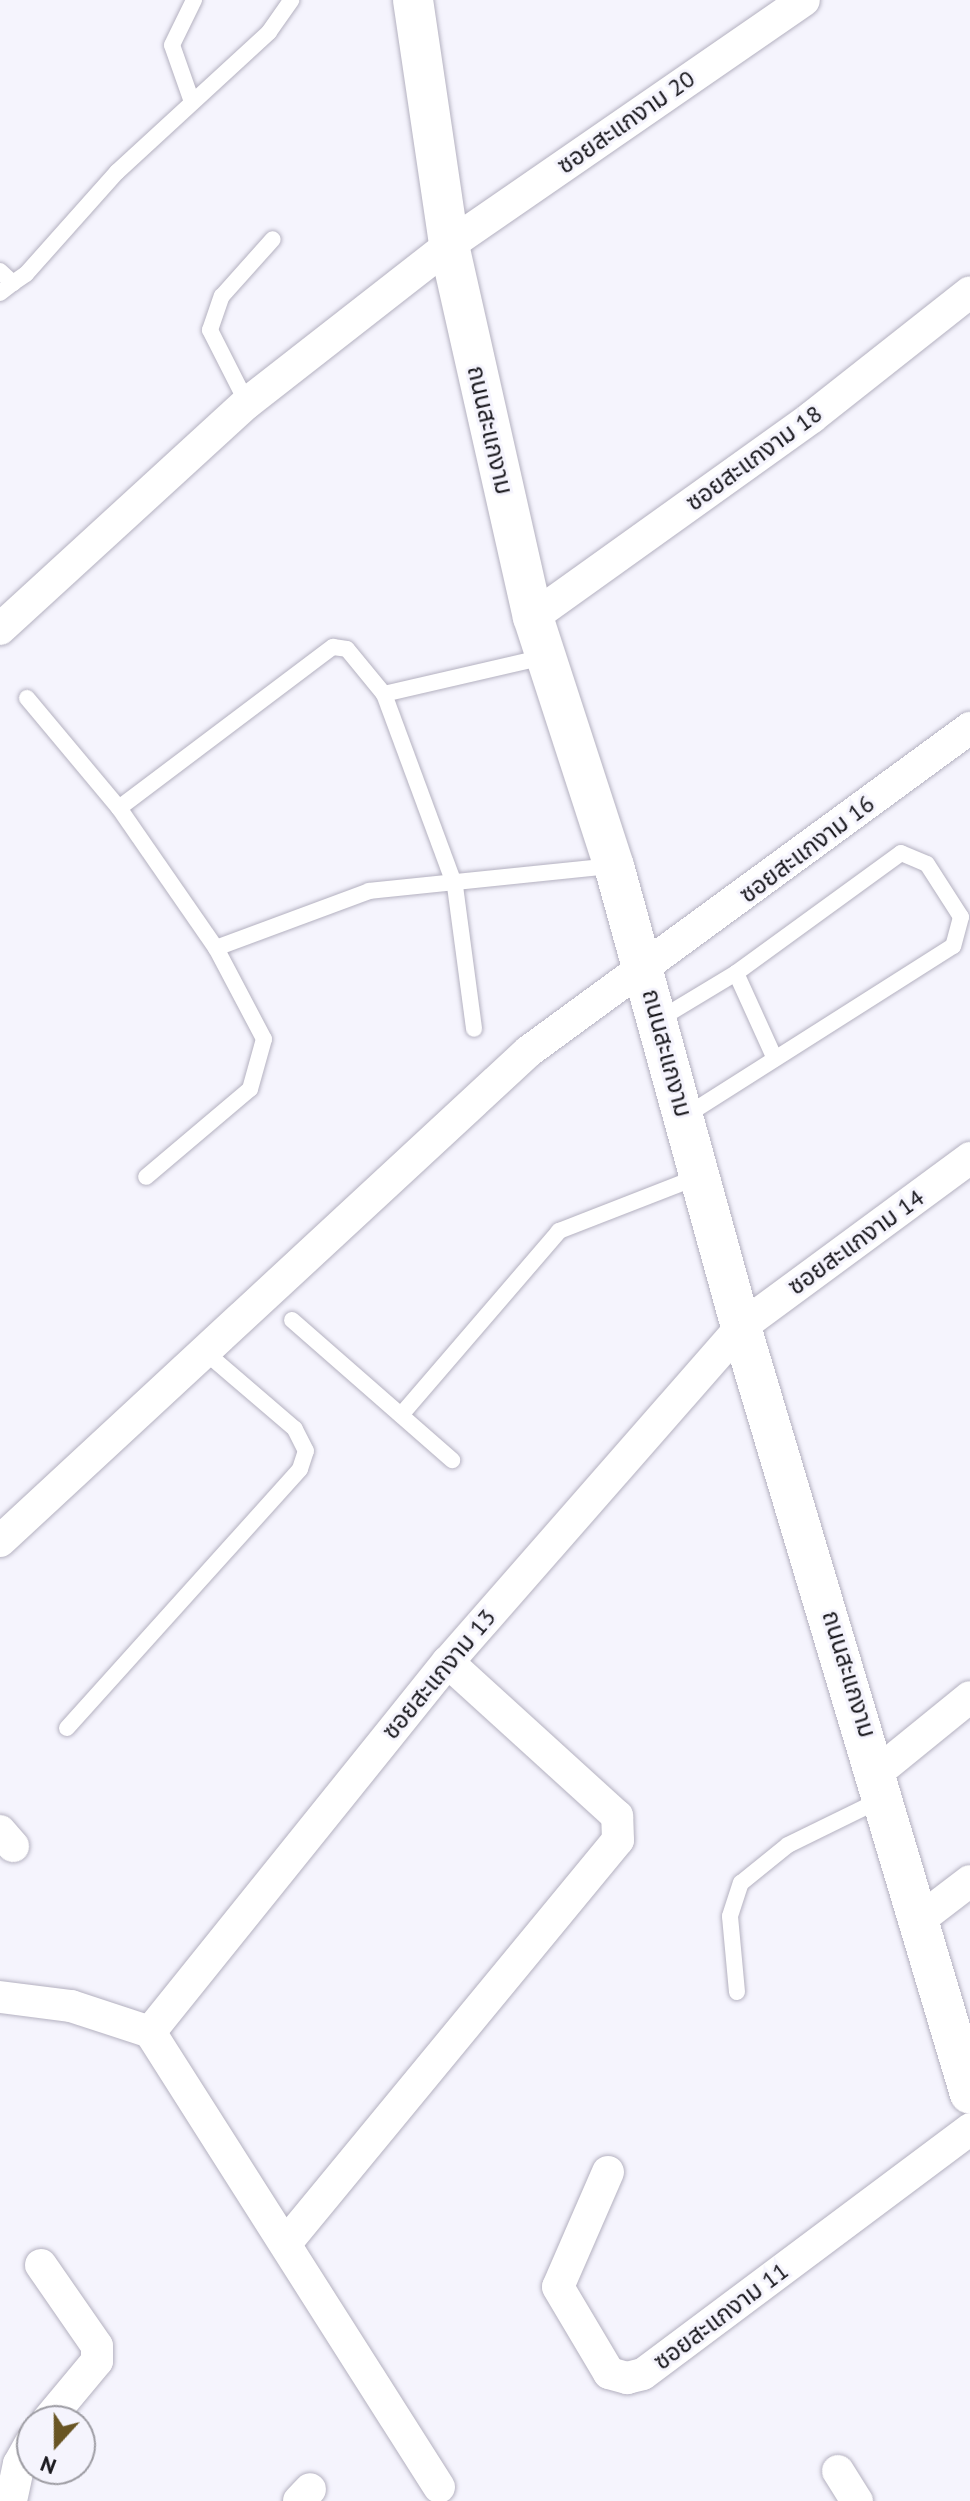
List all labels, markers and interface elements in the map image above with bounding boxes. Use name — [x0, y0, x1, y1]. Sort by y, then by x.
street label: ซอยสะแกงาม 20 — [552, 64, 700, 180]
street label: ถนนสะแกงาม — [461, 363, 519, 497]
street label: ซอยสะแกงาม 18 — [680, 399, 828, 517]
street label: ซอยสะแกงาม 16 — [734, 789, 880, 909]
street label: ถนนสะแกงาม — [636, 986, 698, 1120]
street label: ซอยสะแกงาม 14 — [782, 1183, 930, 1301]
street label: ซอยสะแกงาม 13 — [376, 1603, 502, 1745]
street label: ถนนสะแกงาม — [816, 1607, 882, 1741]
street label: ซอยสะแกงาม 11 — [648, 2256, 794, 2376]
north arrow — [16, 2405, 96, 2485]
text: N — [36, 2450, 60, 2481]

